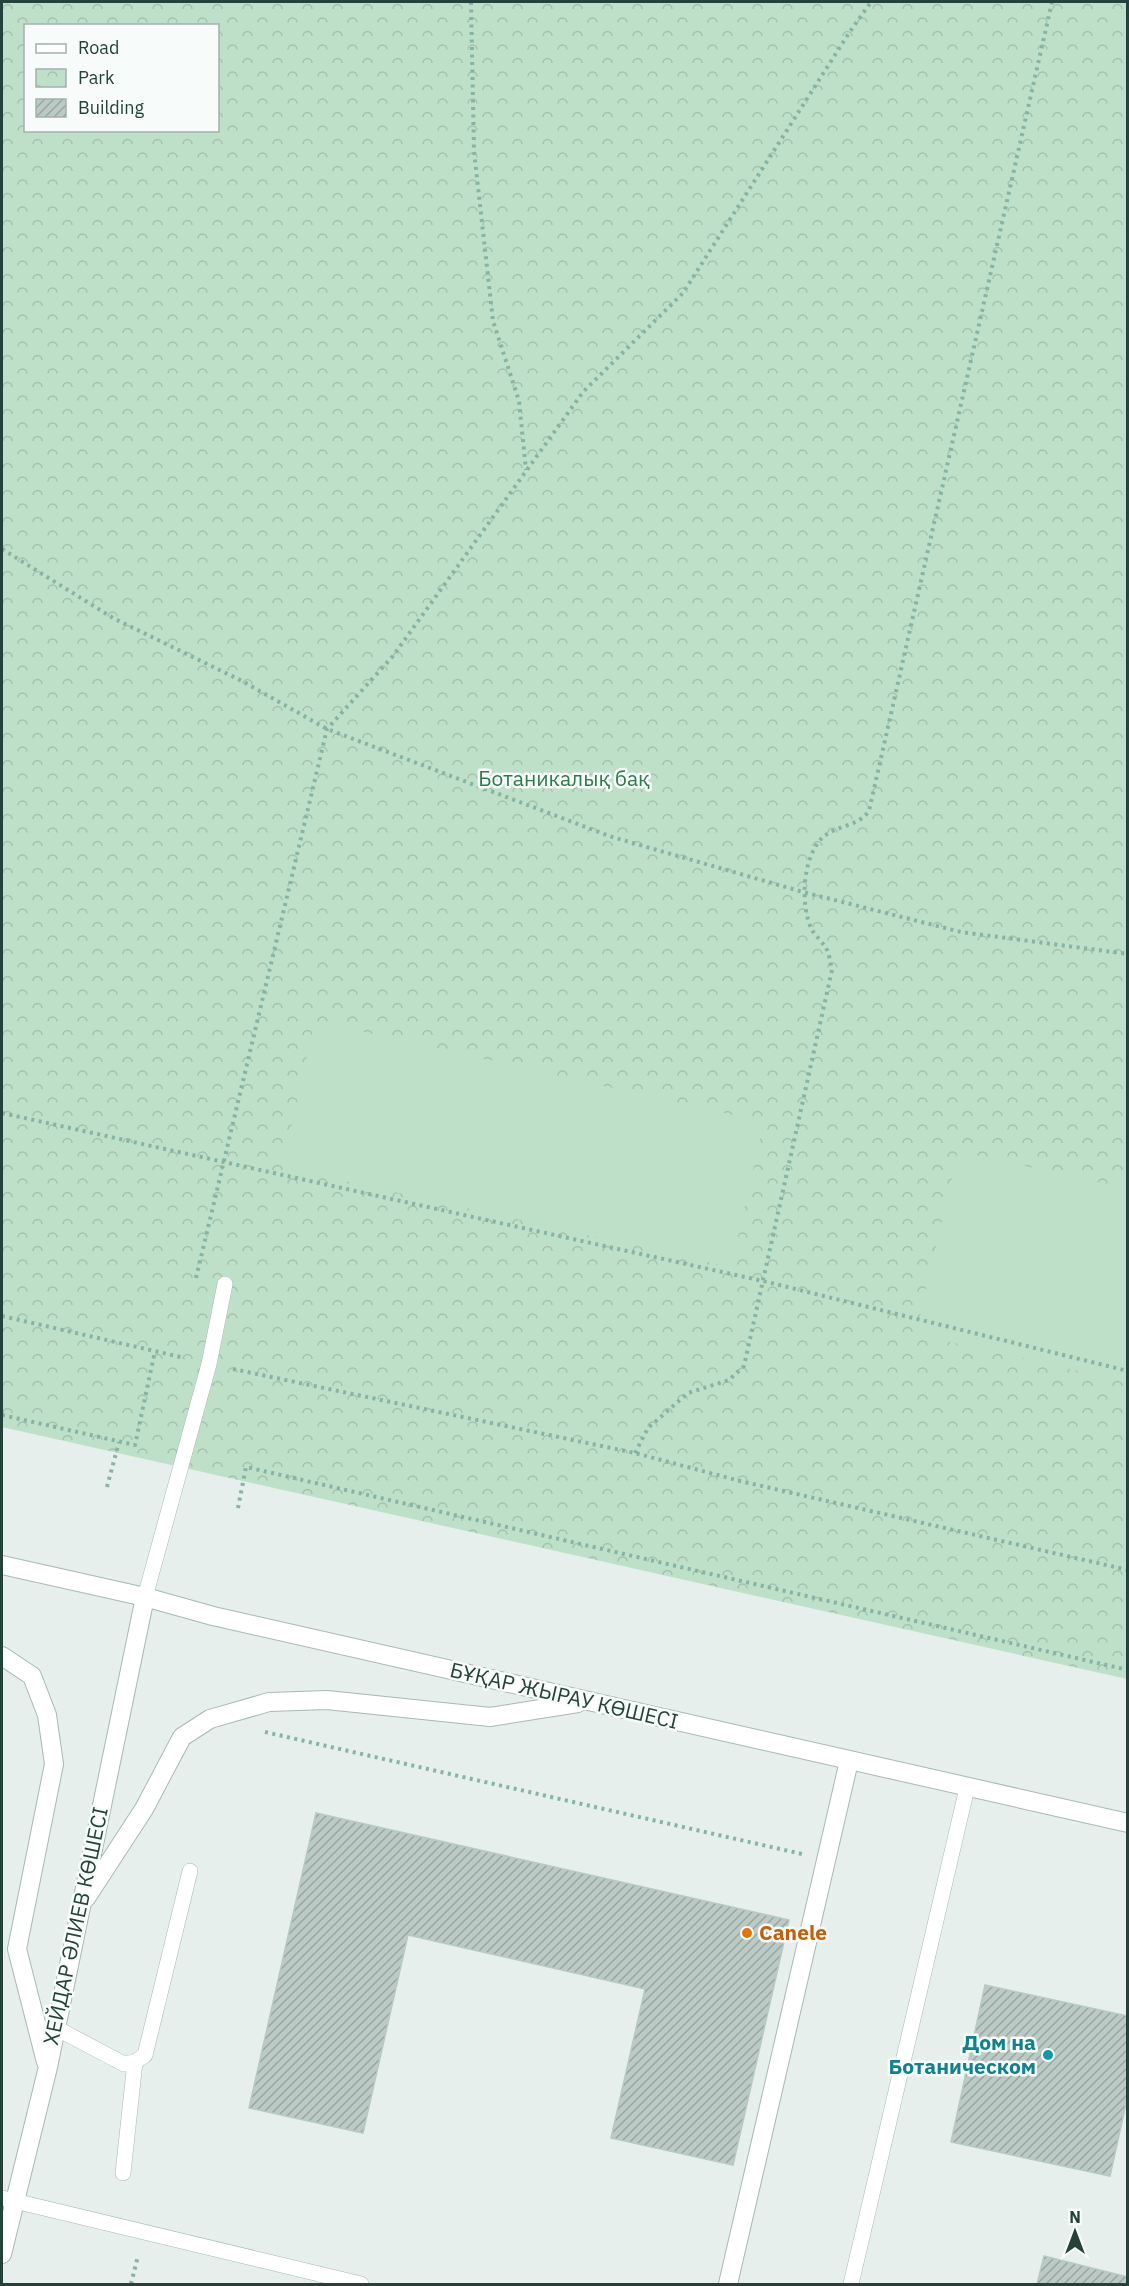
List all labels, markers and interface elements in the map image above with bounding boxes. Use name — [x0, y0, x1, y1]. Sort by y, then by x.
legend — [24, 24, 219, 132]
text: Road — [78, 36, 119, 59]
text: Park — [78, 66, 115, 89]
text: Building — [78, 96, 145, 119]
park label: Ботаникалық бақ — [478, 764, 650, 792]
street label: БҰҚАР ЖЫРАУ КӨШЕСІ — [447, 1655, 681, 1735]
street label: ХЕЙДАР ӘЛИЕВ КӨШЕСІ — [36, 1804, 114, 2047]
place label: Canele — [759, 1918, 827, 1946]
marker: Canele — [740, 1926, 754, 1940]
place label: Дом на Ботаническом — [889, 2028, 1036, 2080]
marker: Дом на Ботаническом — [1041, 2048, 1055, 2062]
north arrow — [1045, 2202, 1105, 2262]
text: N — [1069, 2207, 1081, 2227]

